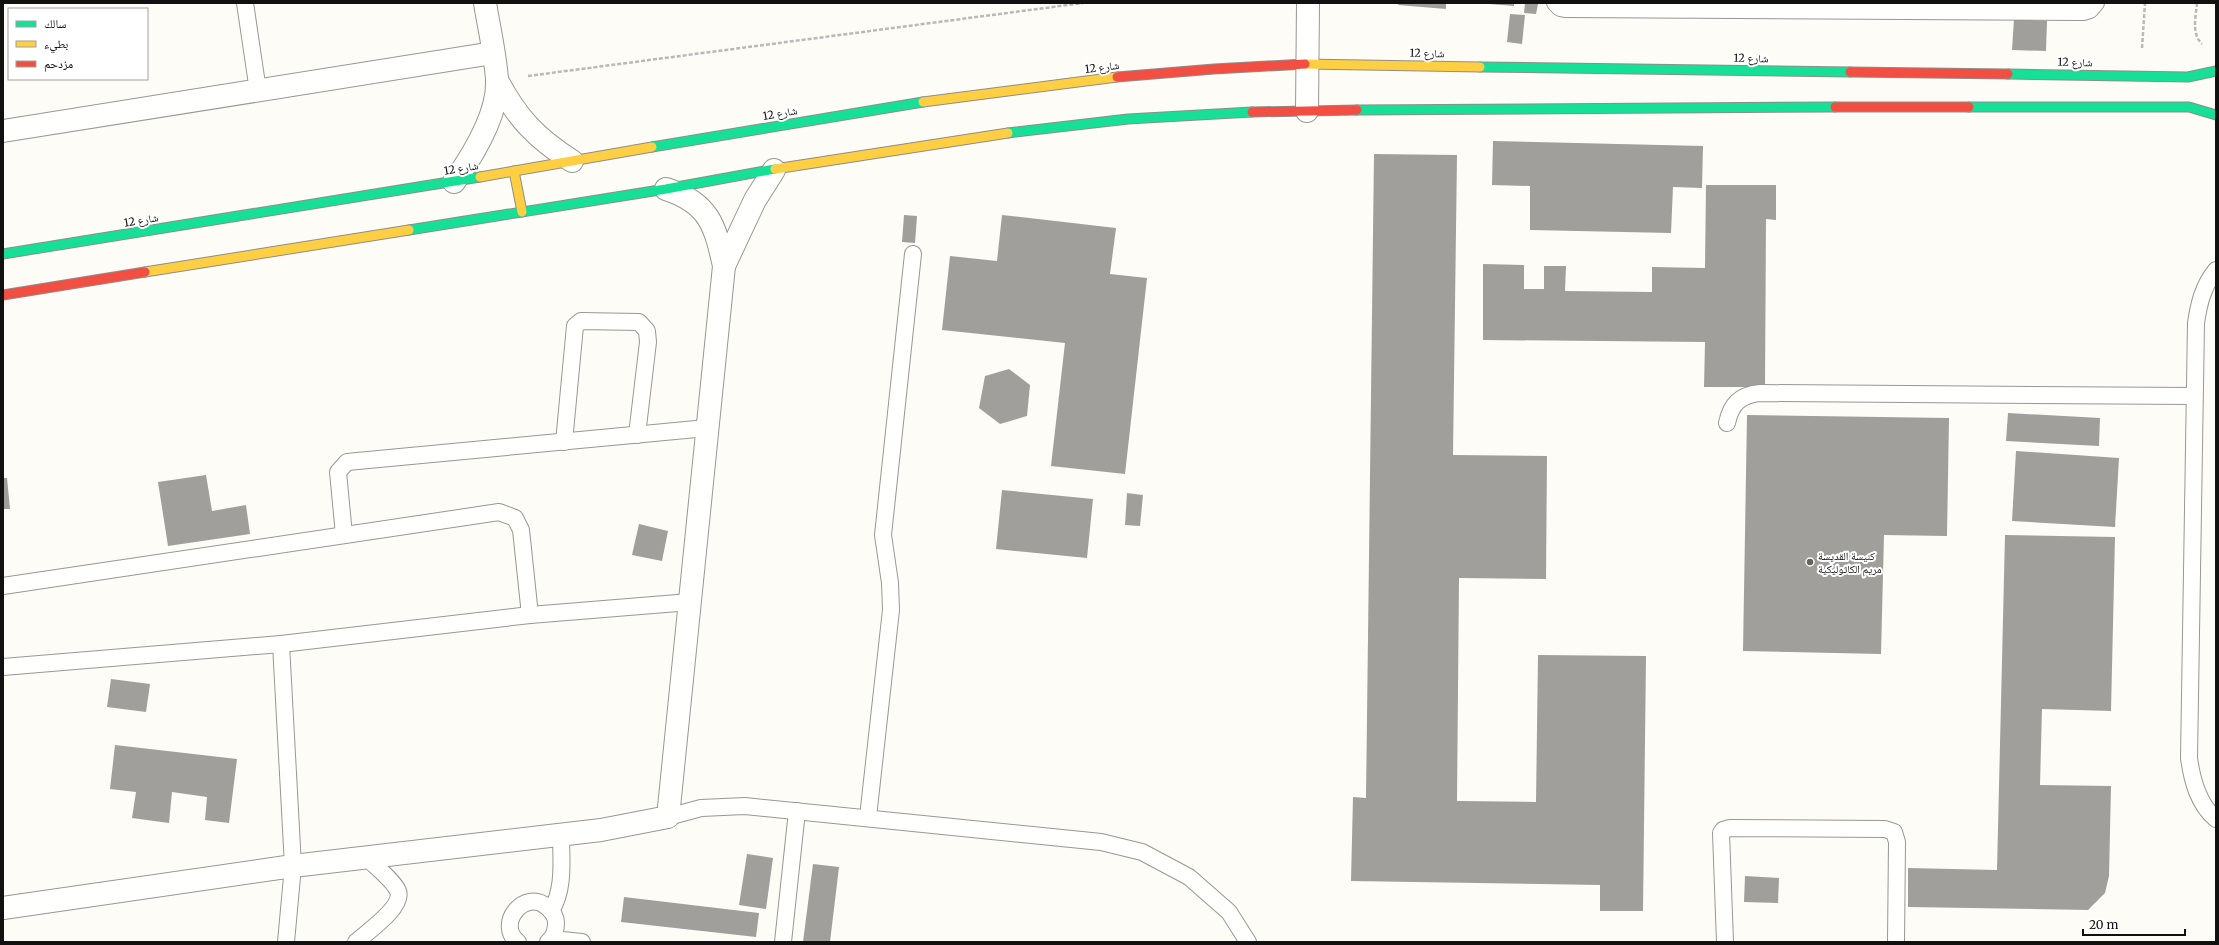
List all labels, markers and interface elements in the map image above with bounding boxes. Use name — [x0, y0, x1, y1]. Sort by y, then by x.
legend — [8, 8, 148, 80]
text: سالك — [44, 16, 66, 31]
text: بطيء — [44, 36, 68, 54]
street label: شارع 12 — [1409, 46, 1445, 60]
street label: شارع 12 — [1733, 51, 1769, 65]
street label: شارع 12 — [2057, 55, 2093, 69]
text: مزدحم — [44, 56, 73, 72]
street label: شارع 12 — [1084, 58, 1120, 76]
street label: شارع 12 — [762, 103, 798, 123]
street label: شارع 12 — [443, 158, 479, 178]
street label: شارع 12 — [123, 210, 159, 230]
place label: كنيسة القديسة مريم الكاثوليكية — [1818, 549, 1882, 577]
marker: كنيسة القديسة مريم الكاثوليكية — [1805, 557, 1815, 567]
scale bar — [2083, 911, 2185, 937]
text: 20 m — [2089, 917, 2118, 932]

